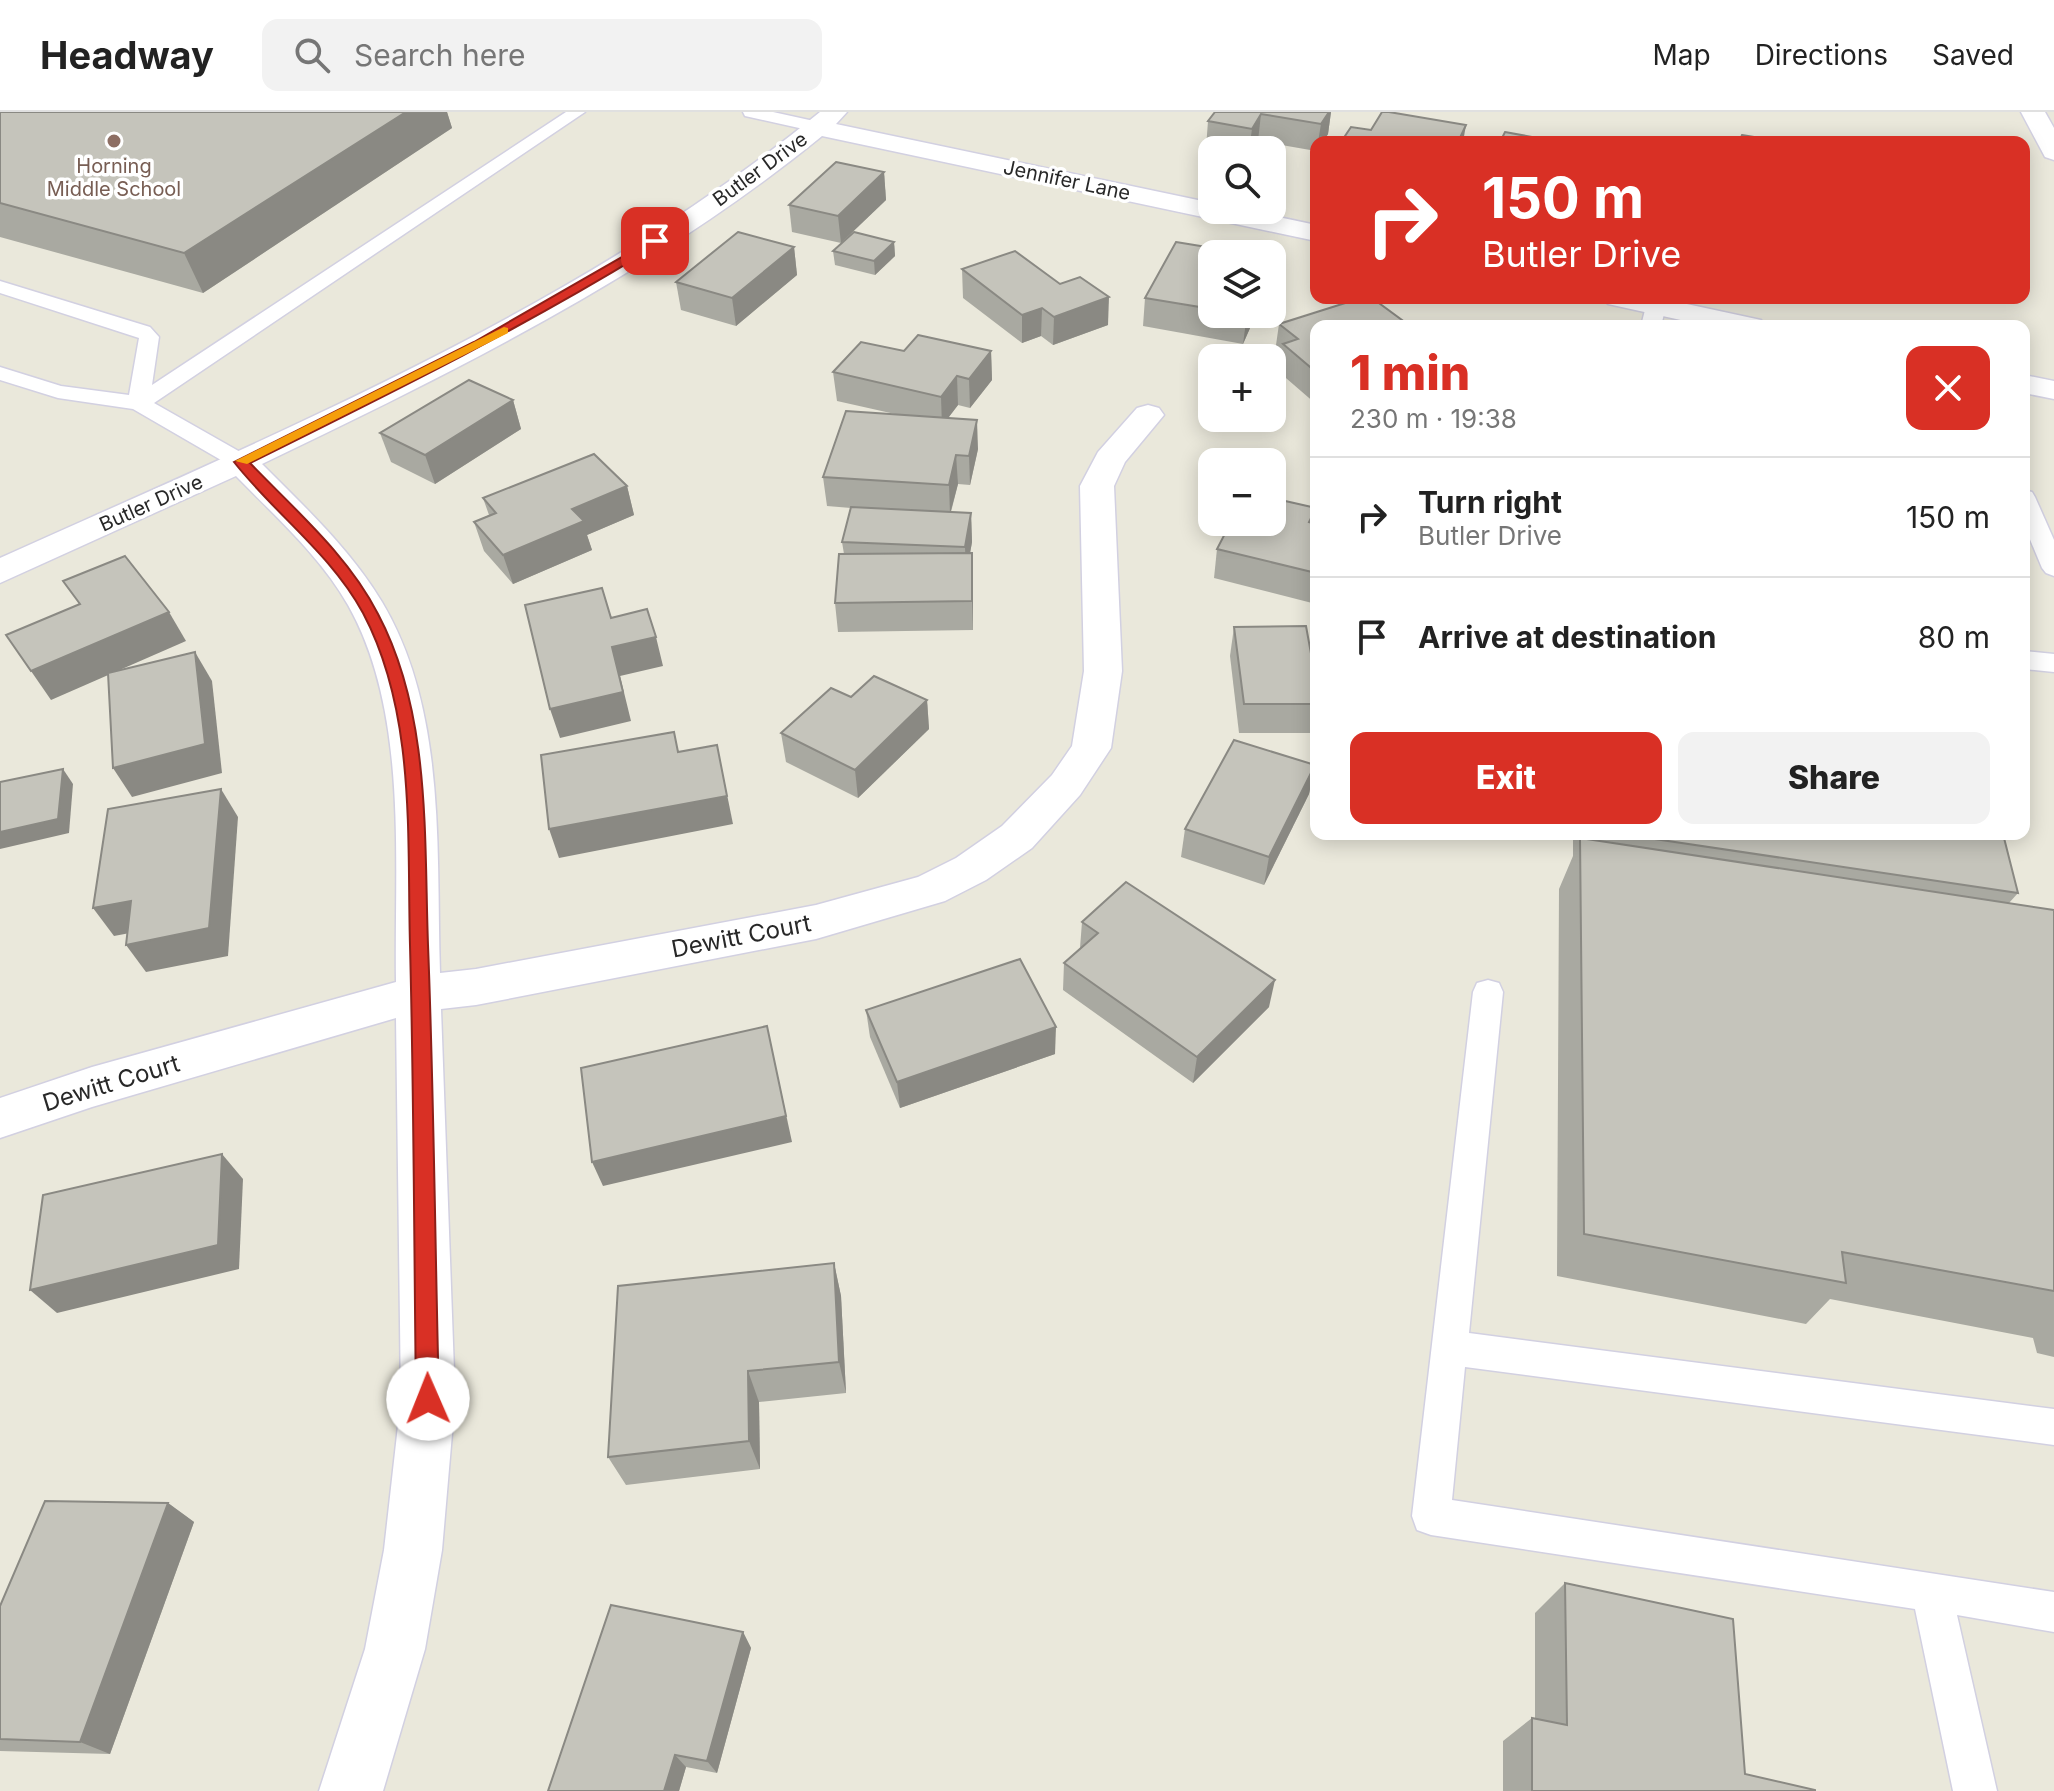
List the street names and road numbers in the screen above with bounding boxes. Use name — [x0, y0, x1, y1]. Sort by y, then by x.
street label: Butler Drive — [708, 127, 812, 211]
street label: Jennifer Lane — [1001, 155, 1133, 205]
street label: Butler Drive — [96, 470, 206, 536]
street label: Dewitt Court — [669, 908, 813, 964]
street label: Dewitt Court — [39, 1048, 183, 1118]

